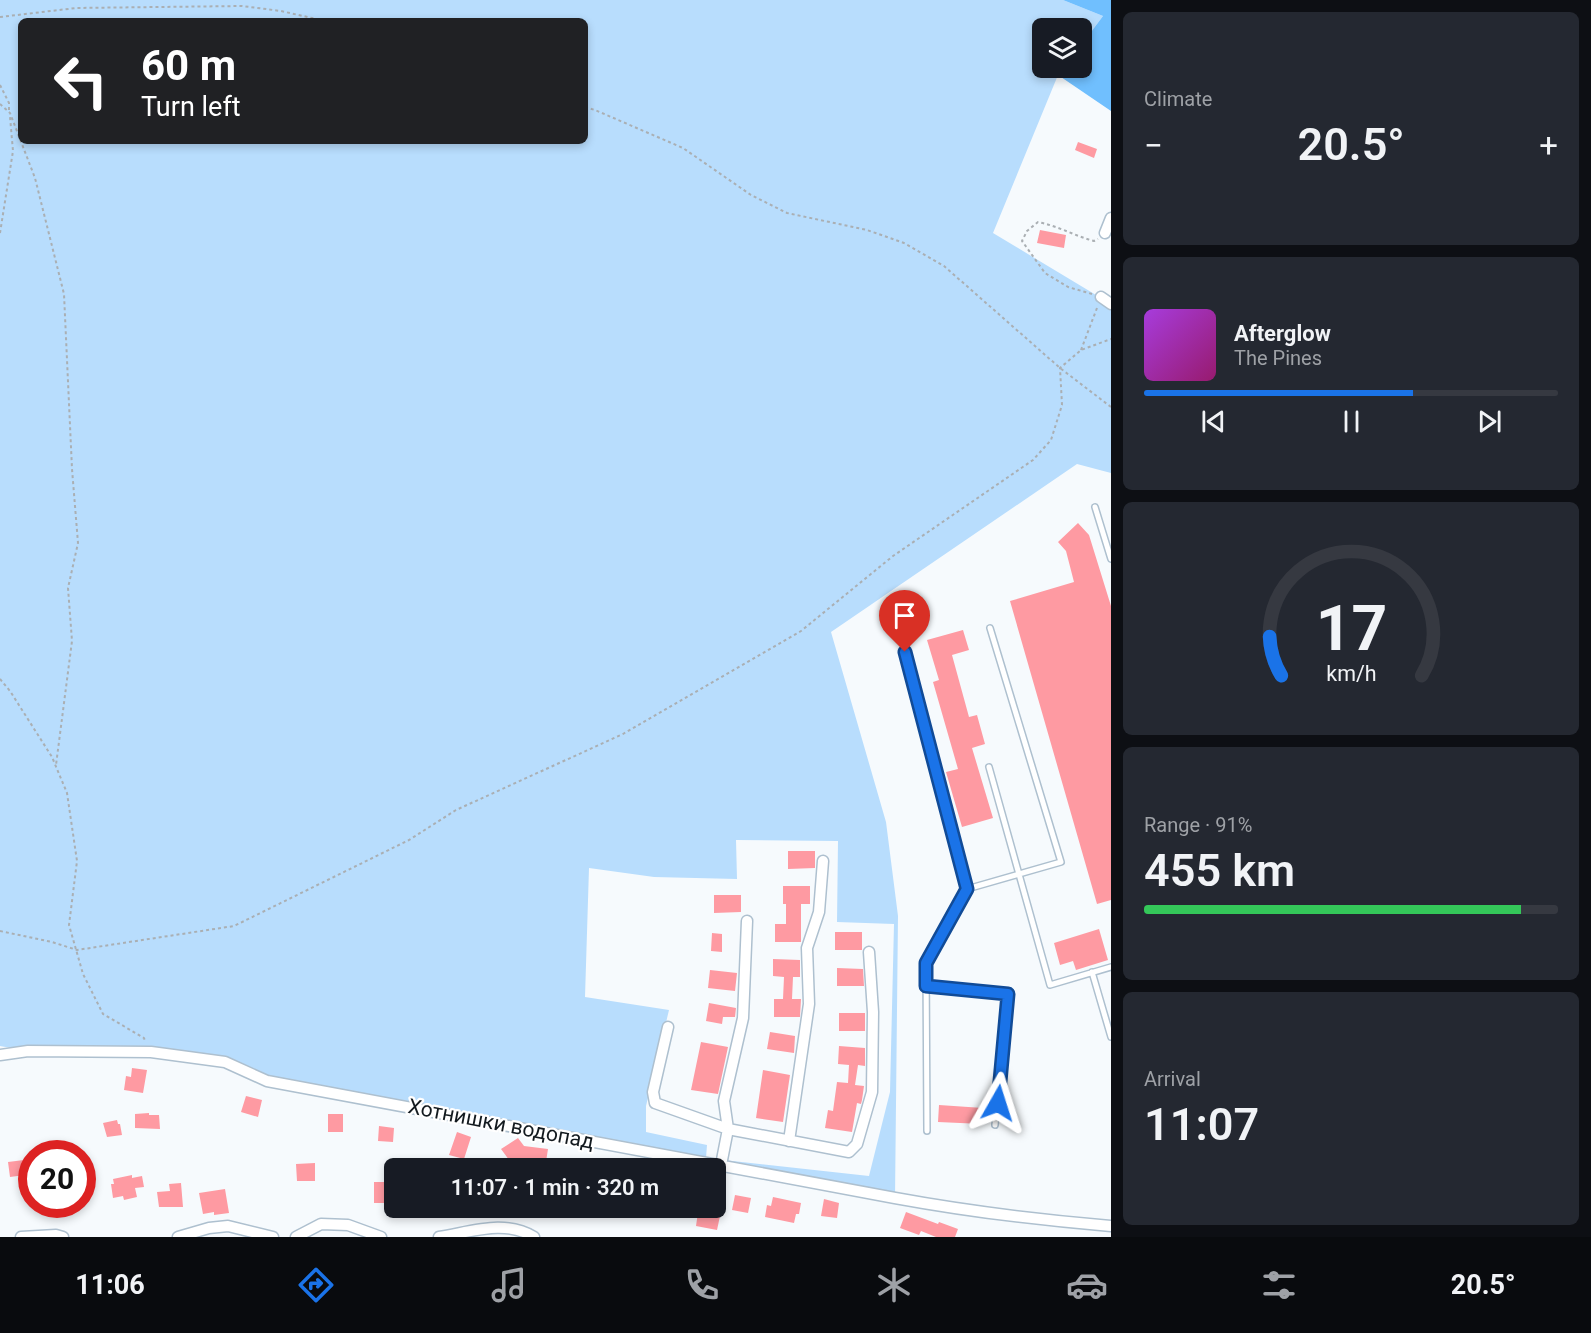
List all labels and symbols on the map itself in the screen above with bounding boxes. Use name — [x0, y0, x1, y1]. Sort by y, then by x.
pin — [879, 590, 930, 652]
position arrow — [966, 1071, 1030, 1135]
street label: Хотнишки водопад — [406, 1094, 596, 1154]
speed limit sign: 20 — [18, 1140, 96, 1218]

